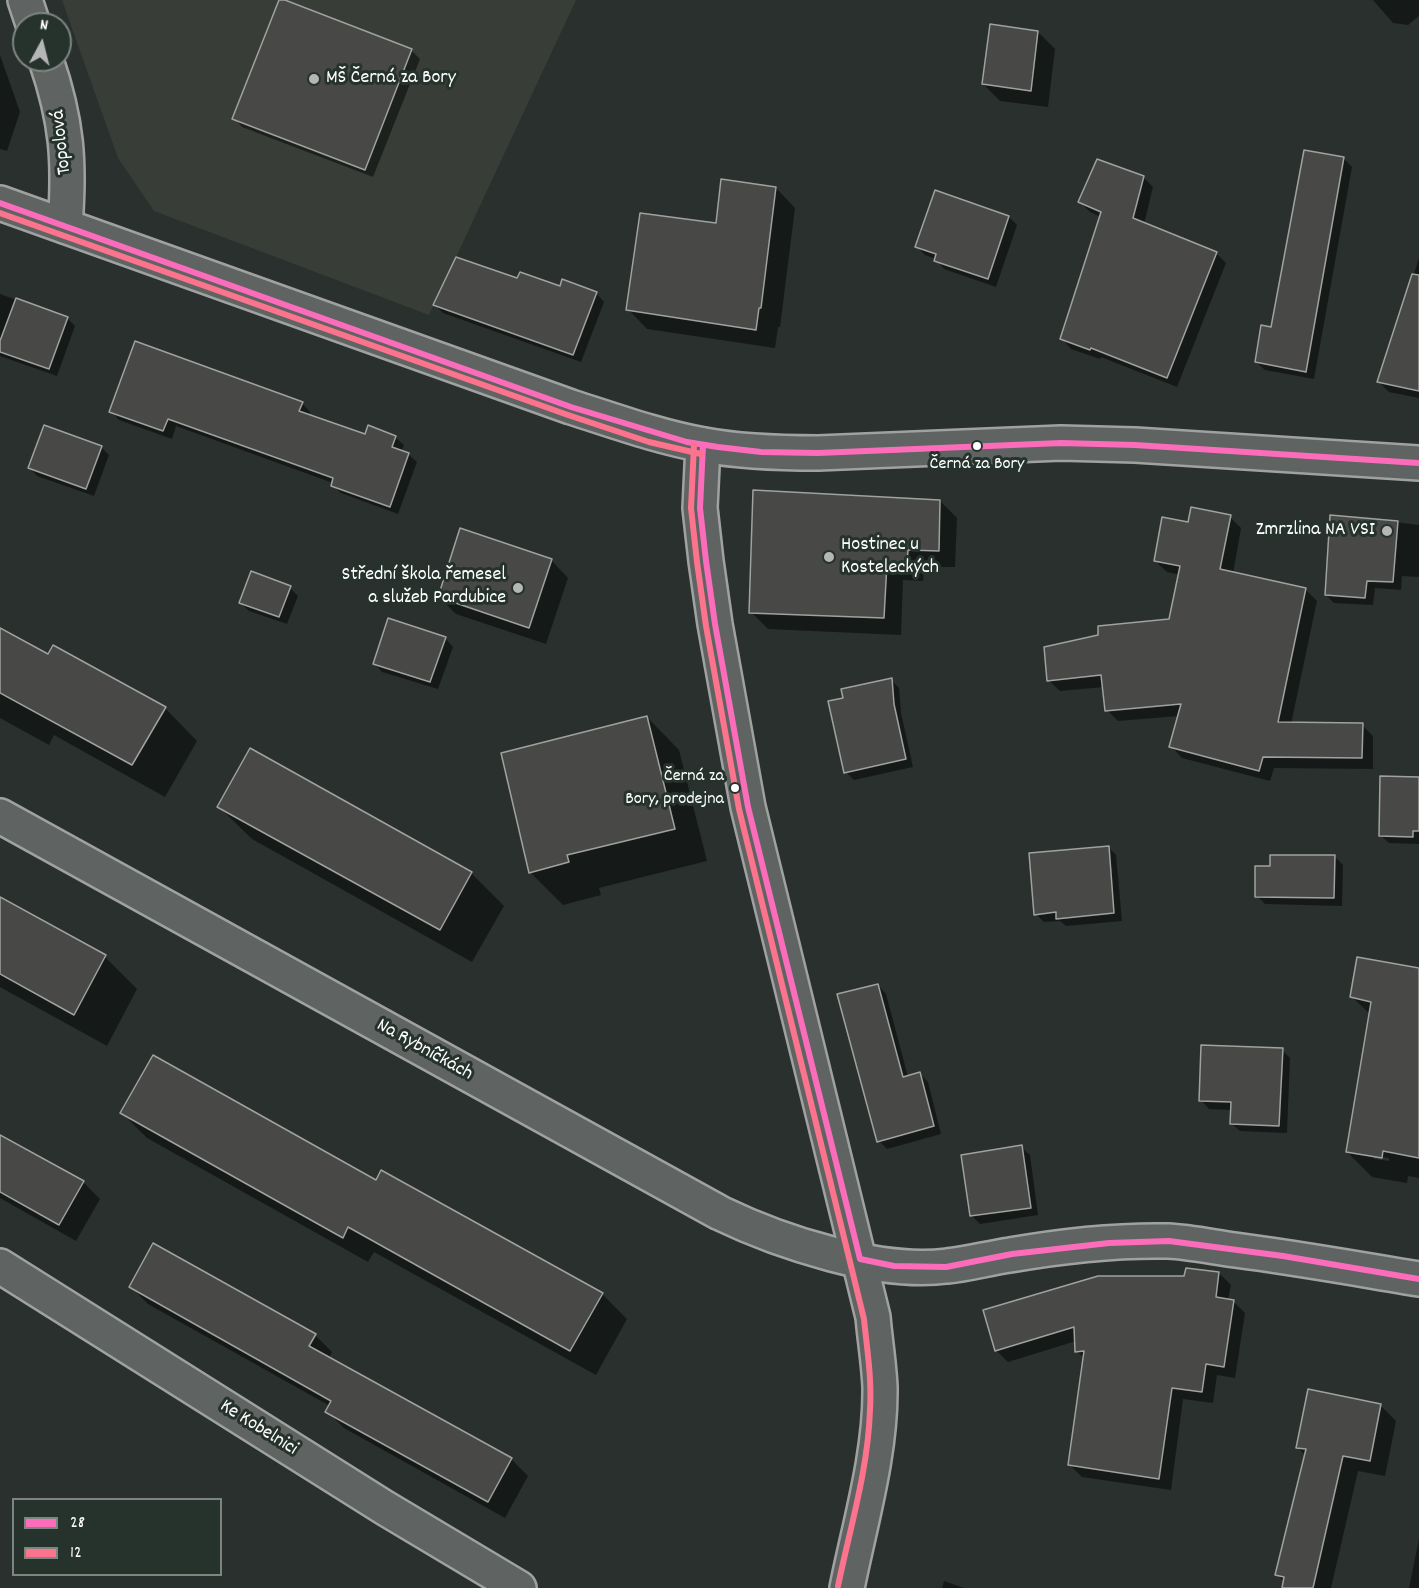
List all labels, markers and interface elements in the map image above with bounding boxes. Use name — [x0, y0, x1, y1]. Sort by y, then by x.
north arrow — [12, 12, 72, 72]
text: N — [39, 14, 49, 38]
place label: MŠ Černá za Bory — [326, 67, 456, 91]
marker: MŠ Černá za Bory — [307, 72, 321, 86]
street label: Topolová — [48, 108, 78, 176]
marker: Černá za Bory — [971, 440, 983, 452]
place label: Černá za Bory — [930, 455, 1024, 477]
place label: Zmrzlina NA VSI — [1256, 519, 1375, 543]
marker: Zmrzlina NA VSI — [1380, 524, 1394, 538]
place label: Hostinec u Kosteleckých — [841, 534, 939, 581]
marker: Hostinec u Kosteleckých — [822, 550, 836, 564]
place label: Střední škola řemesel a služeb Pardubice — [342, 564, 506, 611]
marker: Střední škola řemesel a služeb Pardubice — [511, 581, 525, 595]
place label: Černá za Bory, prodejna — [625, 767, 724, 810]
marker: Černá za Bory, prodejna — [729, 782, 741, 794]
street label: Na Rybníčkách — [372, 1015, 476, 1087]
street label: Ke Kobelnici — [215, 1396, 301, 1462]
legend — [12, 1498, 222, 1576]
text: 28 — [70, 1511, 85, 1536]
text: 12 — [70, 1541, 82, 1566]

